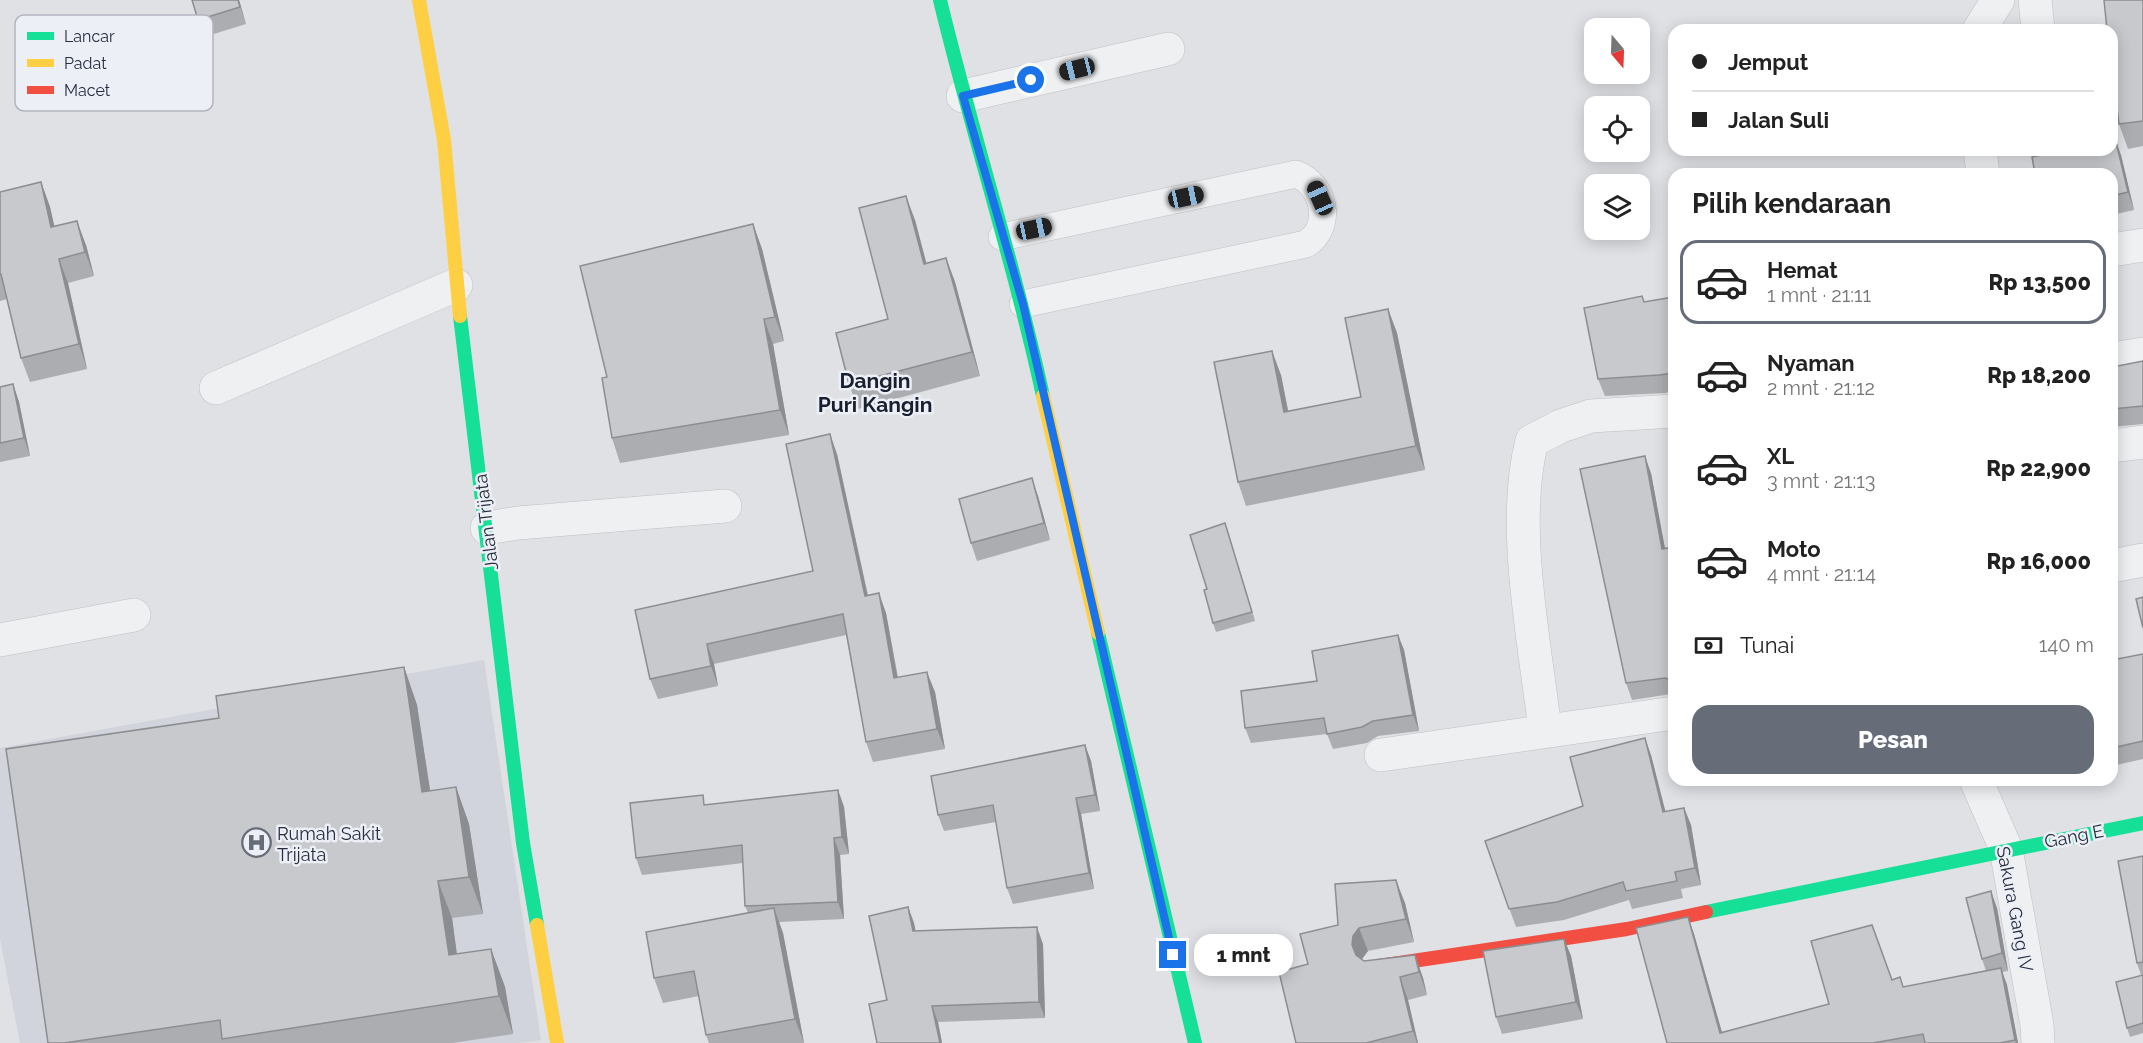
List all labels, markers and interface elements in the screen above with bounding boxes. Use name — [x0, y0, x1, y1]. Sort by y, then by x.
legend — [15, 15, 213, 111]
north arrow — [1584, 18, 1650, 84]
map controls — [1584, 18, 1650, 240]
text: Lancar — [64, 27, 115, 46]
text: Jemput — [1728, 49, 1808, 75]
text: Padat — [64, 54, 107, 73]
car — [1057, 56, 1097, 82]
route start — [1017, 66, 1044, 93]
text: Macet — [64, 81, 111, 100]
button: locate — [1584, 96, 1650, 162]
text: Jalan Suli — [1728, 107, 1829, 133]
button: layers — [1584, 174, 1650, 240]
car — [1304, 178, 1336, 218]
car — [1167, 184, 1205, 210]
text: Pilih kendaraan — [1692, 188, 1891, 219]
car — [1015, 216, 1053, 242]
icon: car — [1695, 255, 1749, 309]
text: Hemat — [1767, 257, 1838, 283]
text: Rp 13,500 — [1989, 269, 2091, 295]
text: 1 mnt · 21:11 — [1767, 283, 1871, 307]
icon: car — [1695, 348, 1749, 402]
text: Nyaman — [1767, 350, 1855, 376]
text: Rp 18,200 — [1987, 362, 2091, 388]
district label: Dangin Puri Kangin — [818, 368, 932, 417]
text: 2 mnt · 21:12 — [1767, 376, 1875, 400]
icon: car — [1695, 441, 1749, 495]
text: XL — [1767, 443, 1794, 469]
text: Rp 22,900 — [1986, 455, 2091, 481]
text: 3 mnt · 21:13 — [1767, 469, 1875, 493]
street label: Jalan Trijata — [470, 473, 502, 571]
icon: car — [1695, 534, 1749, 588]
text: Moto — [1767, 536, 1821, 562]
text: Rp 16,000 — [1987, 548, 2091, 574]
text: 4 mnt · 21:14 — [1767, 562, 1876, 586]
icon: cash — [1692, 629, 1725, 662]
text: Tunai — [1740, 632, 1794, 658]
text: 140 m — [2039, 633, 2094, 657]
button: Pesan — [1692, 705, 2094, 774]
street label: Gang E — [2043, 820, 2105, 852]
place label: Rumah Sakit Trijata — [277, 823, 381, 865]
hospital icon: Rumah Sakit Trijata — [240, 827, 272, 859]
street label: Sakura Gang IV — [1993, 845, 2037, 973]
callout: 1 mnt — [1194, 934, 1293, 976]
route end — [1159, 941, 1186, 968]
text: 1 mnt — [1217, 943, 1270, 967]

